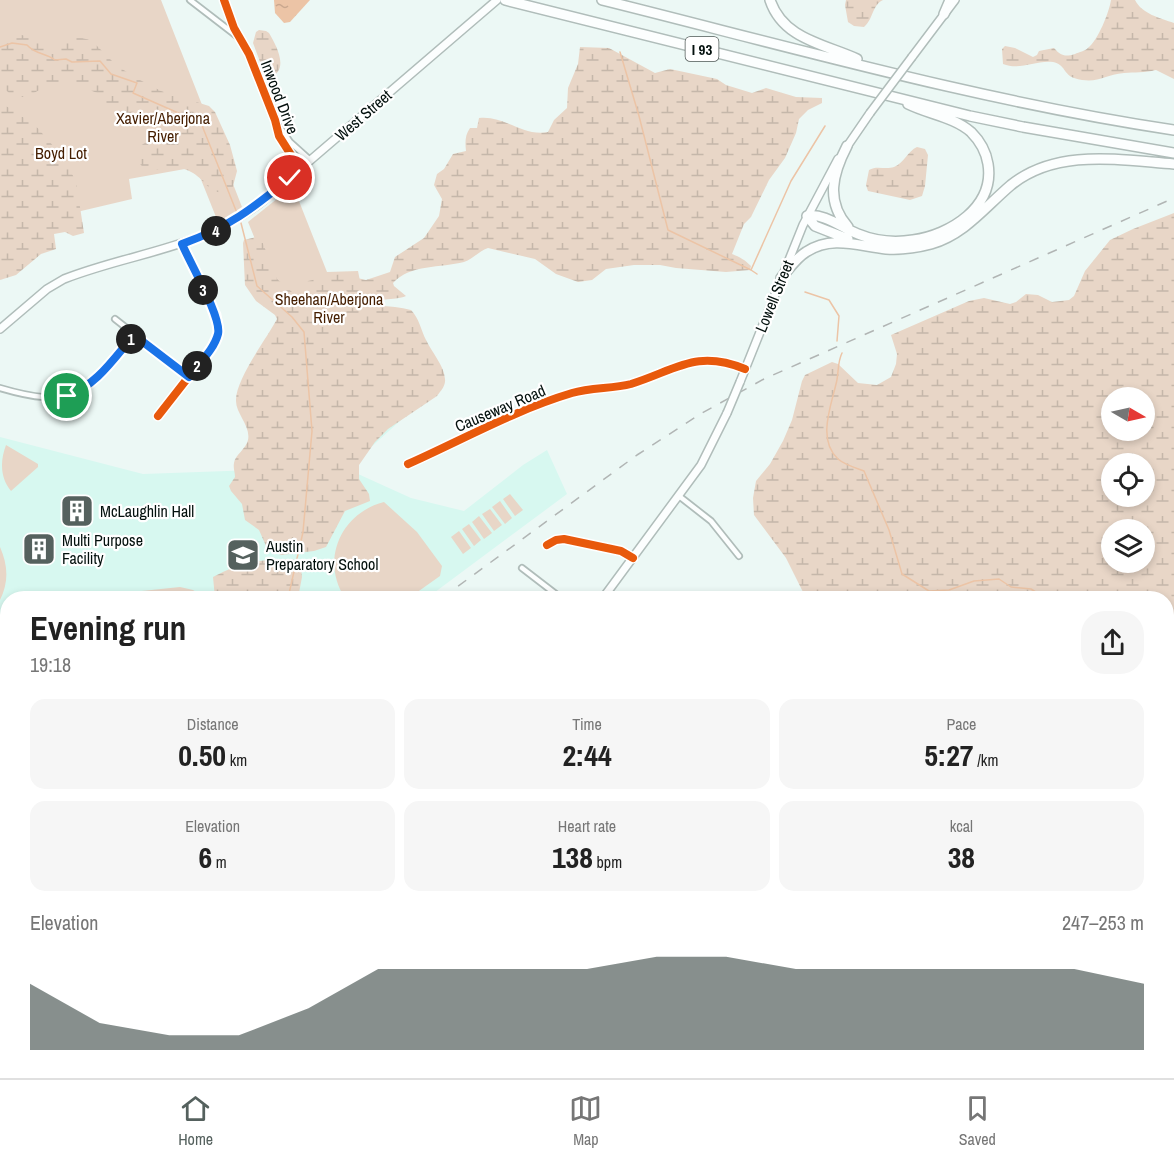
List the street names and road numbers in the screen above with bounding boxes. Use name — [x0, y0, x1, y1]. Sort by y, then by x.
road number: I 93 — [686, 37, 718, 61]
street label: Inwood Drive — [256, 57, 304, 137]
street label: West Street — [330, 84, 396, 146]
street label: Lowell Street — [750, 256, 799, 335]
street label: Causeway Road — [451, 379, 549, 437]

